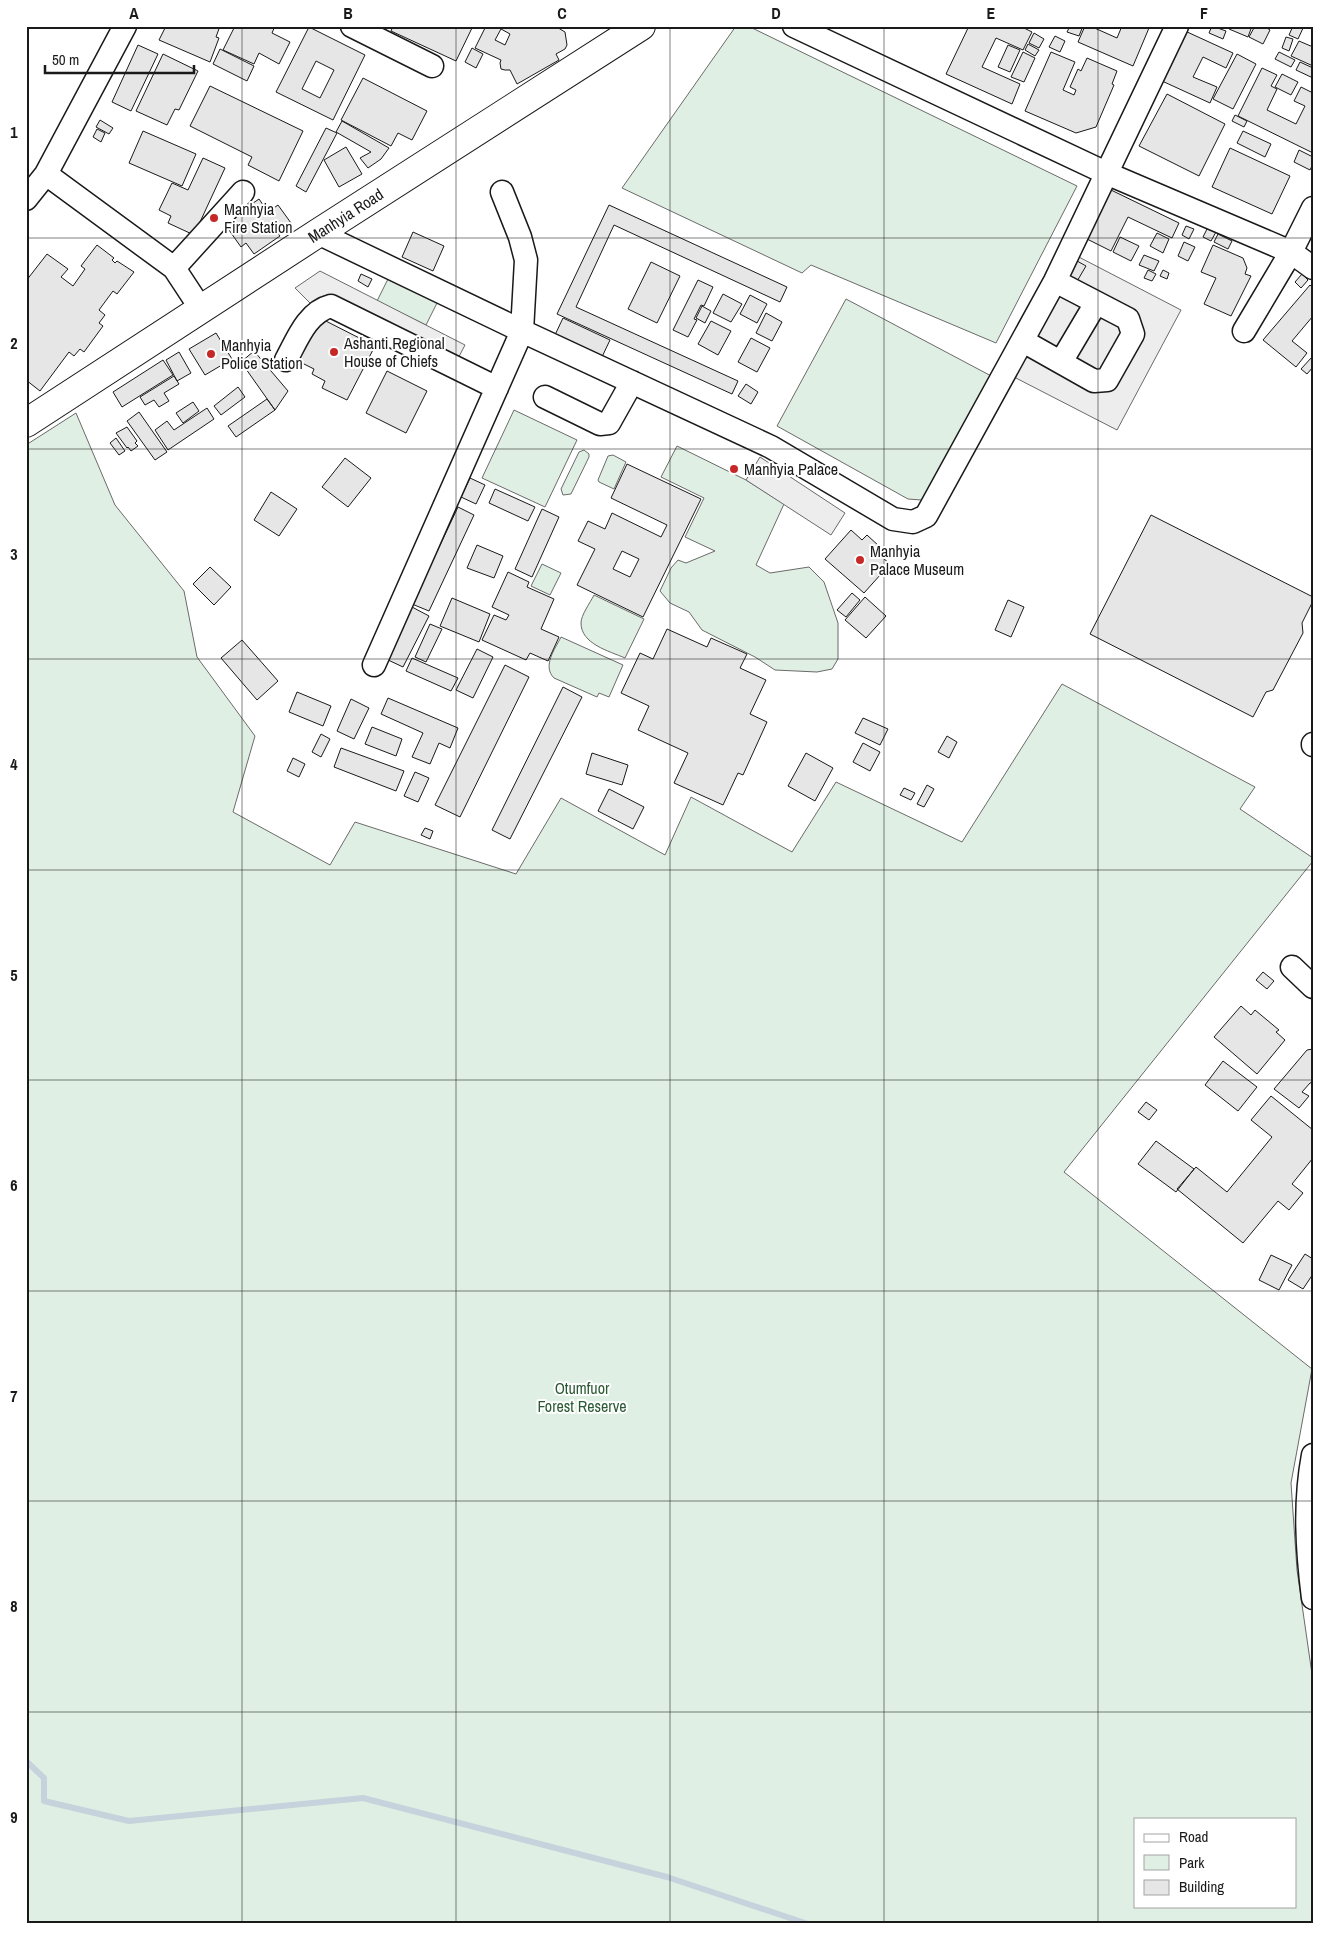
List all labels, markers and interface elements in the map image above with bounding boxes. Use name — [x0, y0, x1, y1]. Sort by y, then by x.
text: A — [129, 2, 139, 24]
text: B — [343, 2, 353, 24]
text: C — [557, 2, 567, 24]
text: D — [771, 2, 781, 24]
text: E — [987, 2, 996, 24]
text: F — [1200, 2, 1208, 24]
scale bar — [45, 42, 194, 74]
text: 50 m — [52, 49, 79, 70]
text: 1 — [10, 121, 18, 143]
street label: Manhyia Road — [304, 183, 387, 248]
place label: Manhyia Fire Station — [224, 198, 293, 238]
marker: Manhyia Fire Station — [208, 212, 220, 224]
text: 2 — [10, 332, 18, 354]
place label: Ashanti Regional House of Chiefs — [343, 332, 445, 372]
place label: Manhyia Police Station — [221, 334, 303, 374]
marker: Ashanti Regional House of Chiefs — [328, 346, 340, 358]
marker: Manhyia Police Station — [205, 348, 217, 360]
place label: Manhyia Palace — [744, 458, 838, 480]
marker: Manhyia Palace — [728, 463, 740, 475]
place label: Manhyia Palace Museum — [870, 540, 964, 580]
text: 3 — [10, 543, 18, 565]
marker: Manhyia Palace Museum — [854, 554, 866, 566]
text: 4 — [10, 753, 18, 775]
text: 5 — [10, 964, 18, 986]
text: 6 — [10, 1174, 18, 1196]
park label: Otumfuor Forest Reserve — [537, 1377, 627, 1417]
text: 7 — [10, 1385, 18, 1407]
text: 8 — [10, 1595, 18, 1617]
text: 9 — [10, 1806, 18, 1828]
legend — [1134, 1818, 1296, 1908]
text: Road — [1179, 1826, 1208, 1847]
text: Park — [1179, 1852, 1205, 1873]
text: Building — [1179, 1876, 1224, 1897]

